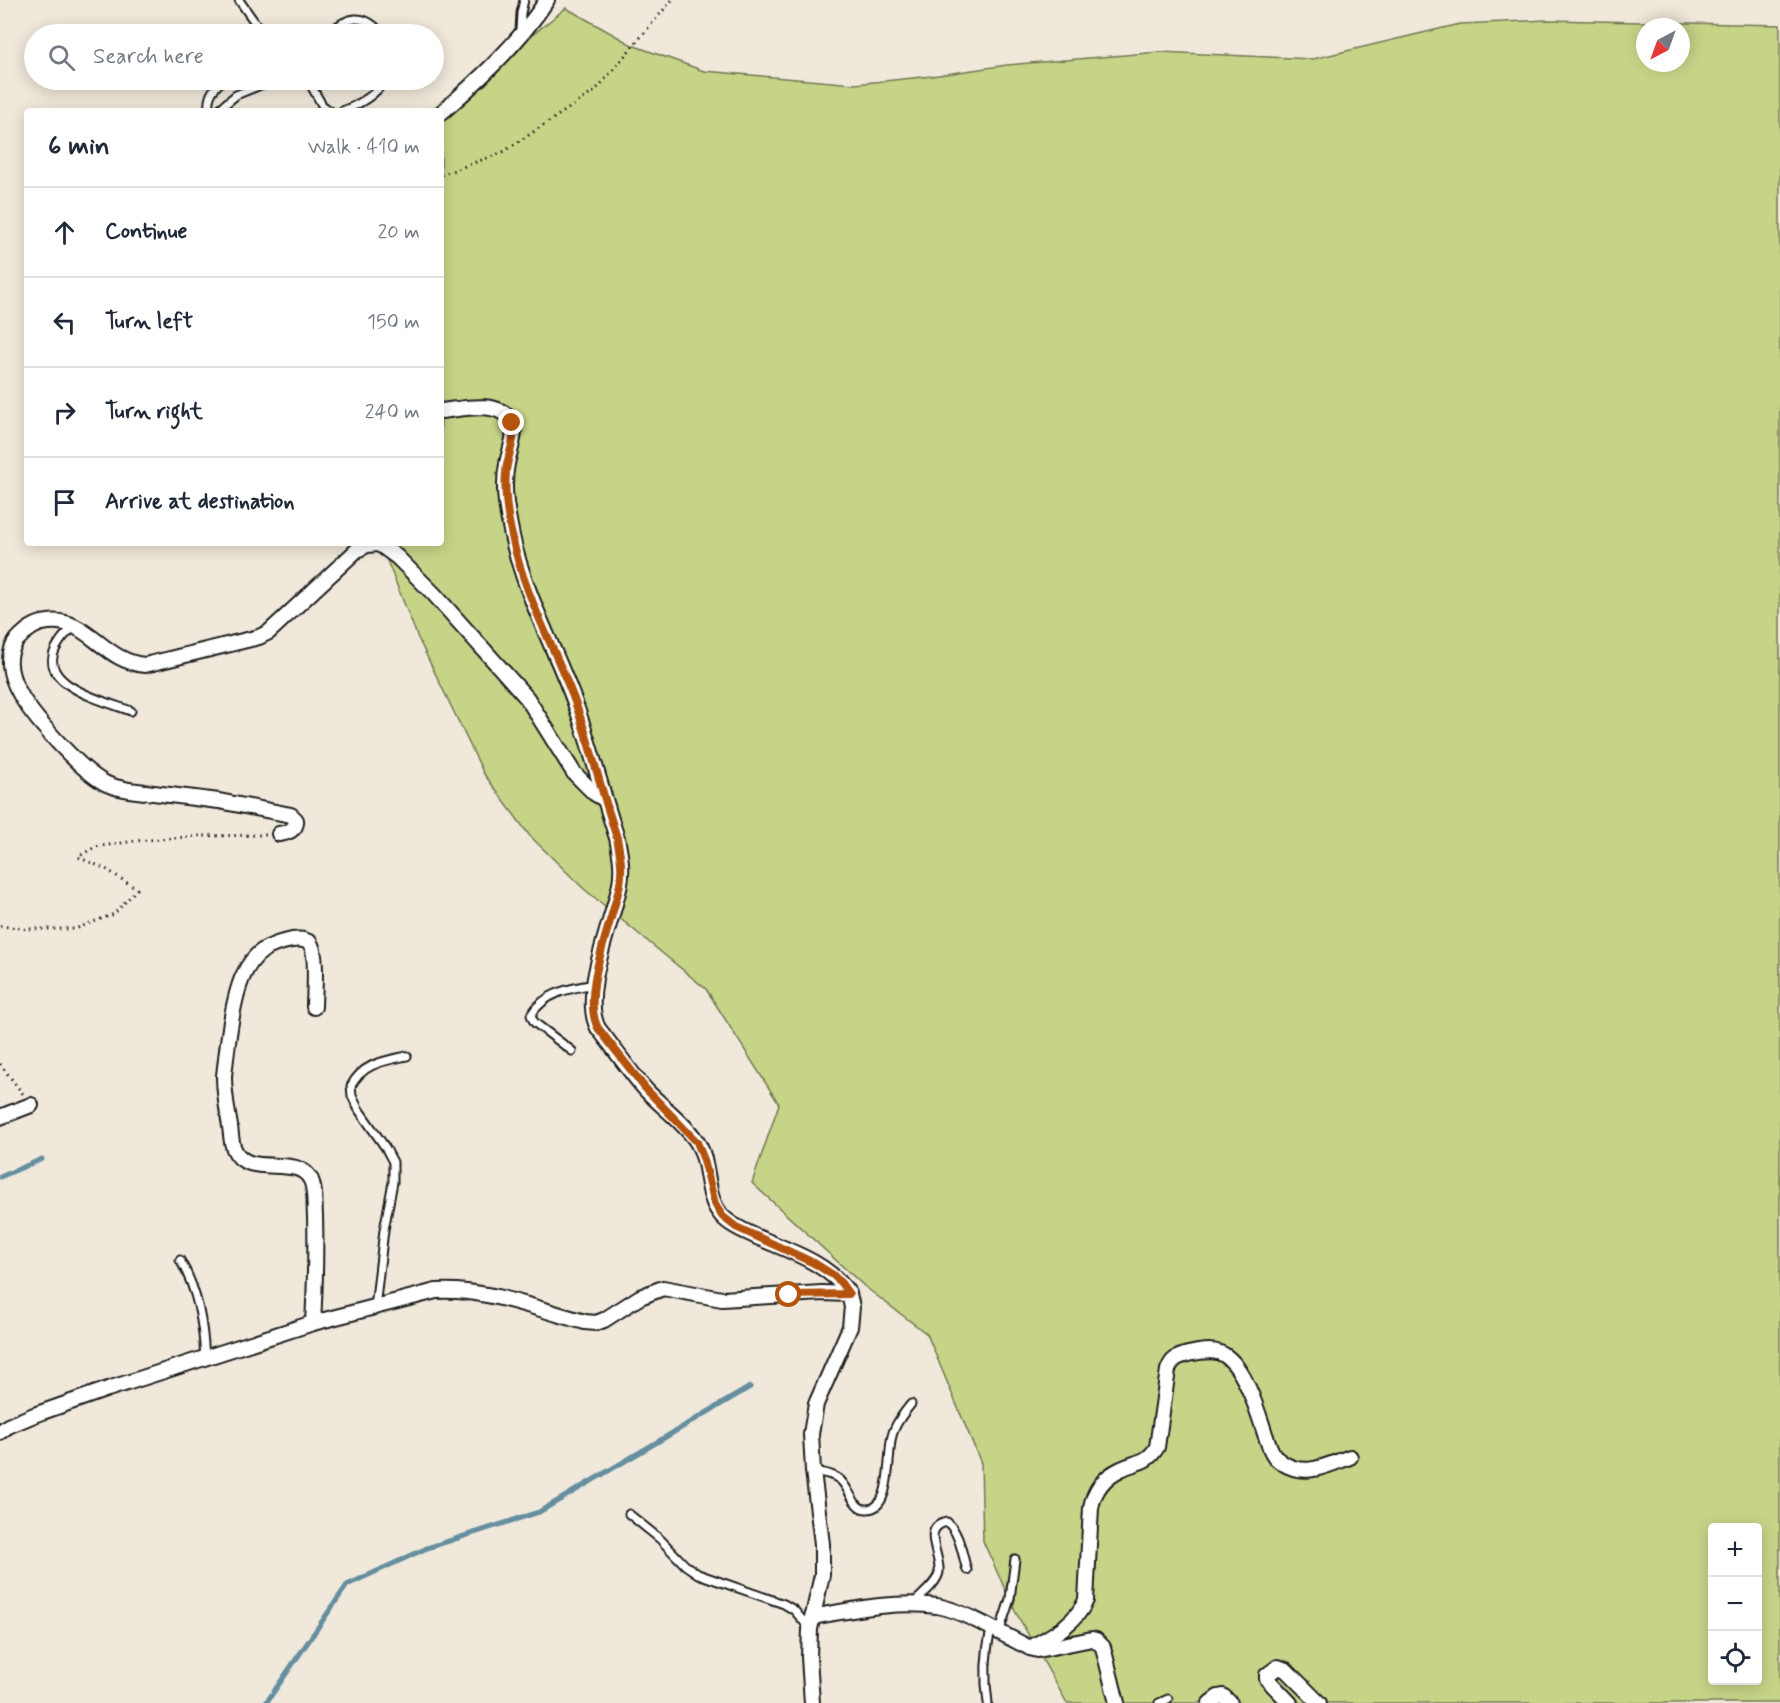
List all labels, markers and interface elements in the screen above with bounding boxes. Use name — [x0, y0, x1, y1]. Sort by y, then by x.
north arrow — [1636, 18, 1690, 72]
search box — [24, 24, 444, 90]
icon: search — [45, 41, 78, 74]
text: Search here — [93, 43, 204, 71]
text: 6 min — [48, 130, 110, 164]
text: Walk · 410 m — [308, 134, 420, 161]
icon: ahead — [48, 216, 81, 249]
text: Continue — [105, 218, 187, 246]
text: 20 m — [377, 219, 420, 246]
icon: left — [48, 306, 81, 339]
text: Turn left — [105, 308, 193, 336]
text: 150 m — [367, 309, 420, 336]
icon: right — [48, 396, 81, 429]
text: Turn right — [105, 398, 203, 426]
text: 240 m — [365, 399, 420, 426]
route end — [498, 409, 524, 435]
icon: arrive — [48, 486, 81, 519]
text: Arrive at destination — [105, 488, 295, 516]
route start — [775, 1281, 801, 1307]
map controls — [1708, 1523, 1762, 1685]
button: + — [1708, 1523, 1762, 1577]
button: − — [1708, 1577, 1762, 1631]
button: locate — [1708, 1631, 1762, 1685]

